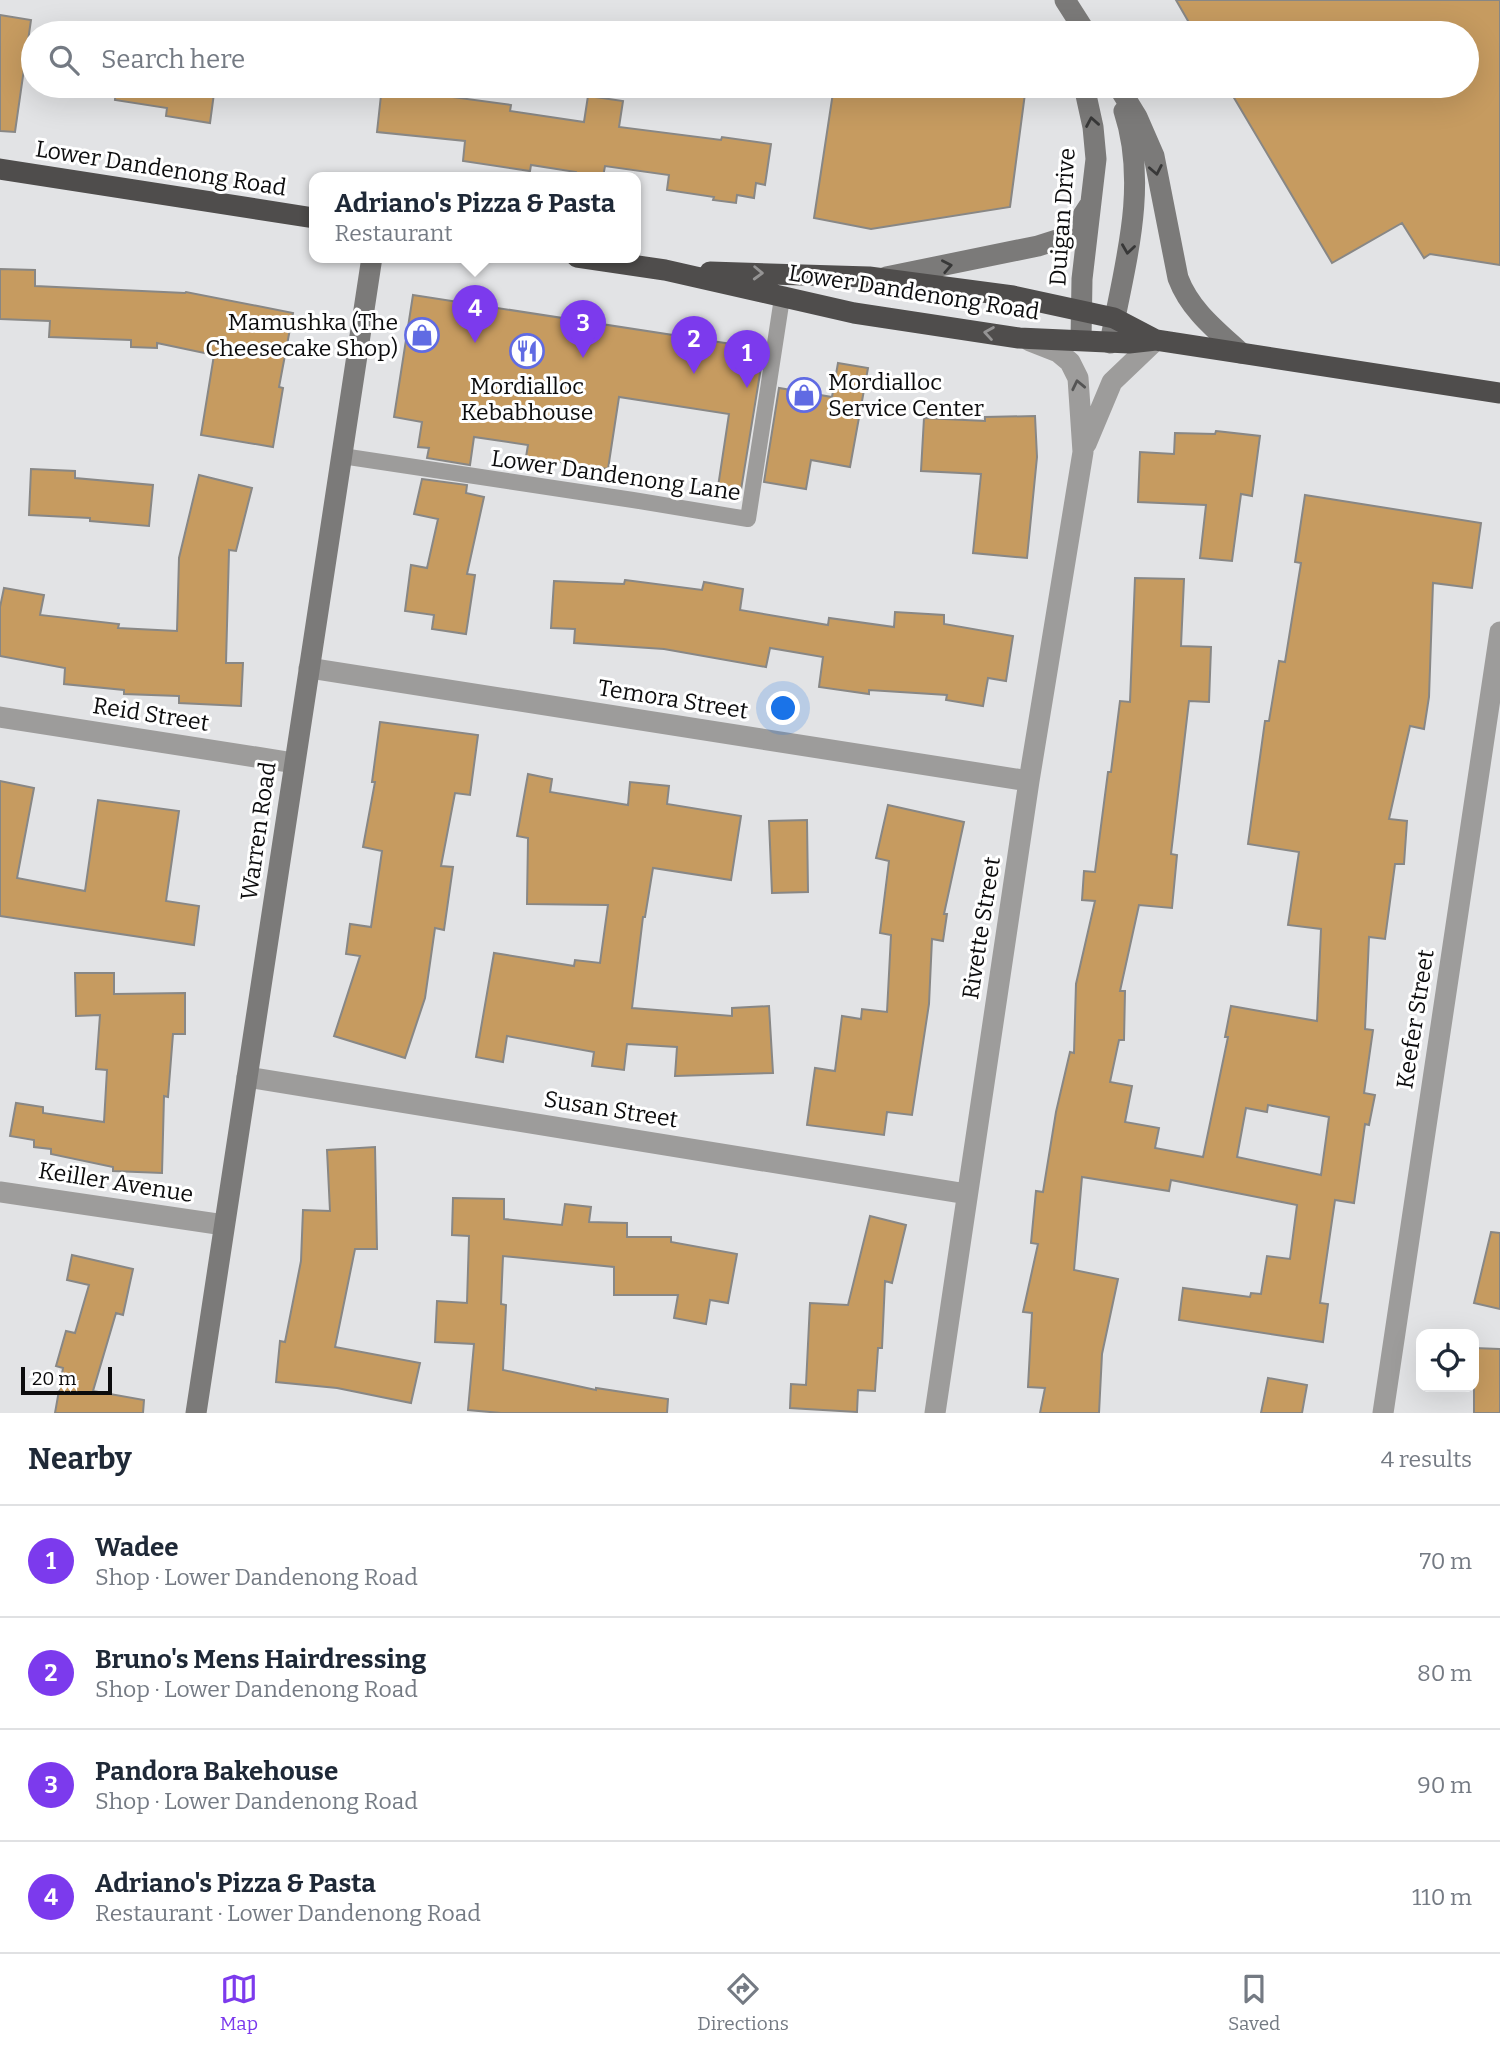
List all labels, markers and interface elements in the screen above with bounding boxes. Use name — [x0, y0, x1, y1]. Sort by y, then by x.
search box — [21, 21, 1479, 98]
icon: search — [45, 41, 83, 79]
text: Search here — [101, 44, 245, 75]
one-way arrow — [1085, 116, 1100, 127]
street label: Lower Dandenong Road — [33, 134, 289, 202]
street label: Duigan Drive — [1043, 147, 1081, 287]
one-way arrow — [1148, 164, 1163, 176]
popup — [309, 172, 641, 263]
text: Adriano's Pizza & Pasta — [335, 188, 615, 219]
text: Restaurant — [335, 219, 453, 247]
one-way arrow — [1121, 243, 1136, 255]
street label: Lower Dandenong Road — [786, 258, 1042, 326]
one-way arrow — [941, 259, 953, 274]
one-way arrow — [753, 266, 764, 281]
pin: 4 — [452, 285, 498, 343]
pin: 3 — [560, 300, 606, 358]
place label: Mamushka (The Cheesecake Shop) — [205, 308, 398, 362]
shop icon: Mamushka (The Cheesecake Shop) — [403, 316, 441, 354]
pin: 2 — [671, 316, 717, 374]
one-way arrow — [983, 326, 995, 341]
pin: 1 — [724, 330, 770, 388]
restaurant icon: Mordialloc Kebabhouse — [508, 332, 546, 370]
place label: Mordialloc Service Center — [828, 368, 984, 422]
place label: Mordialloc Kebabhouse — [461, 372, 593, 426]
shop icon: Mordialloc Service Center — [785, 376, 823, 414]
one-way arrow — [1072, 379, 1087, 391]
street label: Lower Dandenong Lane — [489, 444, 743, 506]
street label: Temora Street — [596, 673, 750, 725]
street label: Reid Street — [91, 691, 211, 737]
your location — [766, 691, 800, 725]
street label: Warren Road — [234, 760, 282, 902]
street label: Rivette Street — [956, 855, 1006, 1001]
street label: Keefer Street — [1390, 947, 1440, 1091]
street label: Susan Street — [542, 1085, 680, 1133]
street label: Keiller Avenue — [37, 1156, 195, 1208]
map controls — [1416, 1329, 1479, 1392]
button: locate — [1416, 1329, 1479, 1392]
scale bar — [21, 1364, 112, 1396]
text: 20 m — [32, 1367, 76, 1390]
text: Nearby — [28, 1441, 132, 1477]
text: 4 results — [1381, 1445, 1472, 1473]
text: Wadee — [95, 1532, 179, 1563]
text: 1 — [46, 1547, 56, 1575]
text: 70 m — [1420, 1547, 1472, 1575]
text: Shop · Lower Dandenong Road — [95, 1563, 418, 1591]
text: Bruno's Mens Hairdressing — [95, 1644, 426, 1675]
text: 2 — [45, 1659, 57, 1687]
text: 80 m — [1417, 1659, 1472, 1687]
text: Shop · Lower Dandenong Road — [95, 1675, 418, 1703]
text: Pandora Bakehouse — [95, 1756, 338, 1787]
text: 3 — [44, 1771, 58, 1799]
text: 90 m — [1417, 1771, 1472, 1799]
text: Shop · Lower Dandenong Road — [95, 1787, 418, 1815]
text: Adriano's Pizza & Pasta — [95, 1868, 376, 1899]
text: 4 — [44, 1883, 58, 1911]
text: 110 m — [1412, 1883, 1472, 1911]
text: Restaurant · Lower Dandenong Road — [95, 1899, 481, 1927]
tab: Map — [220, 1970, 258, 2035]
tab: Directions — [697, 1970, 789, 2035]
tab: Saved — [1228, 1970, 1280, 2035]

